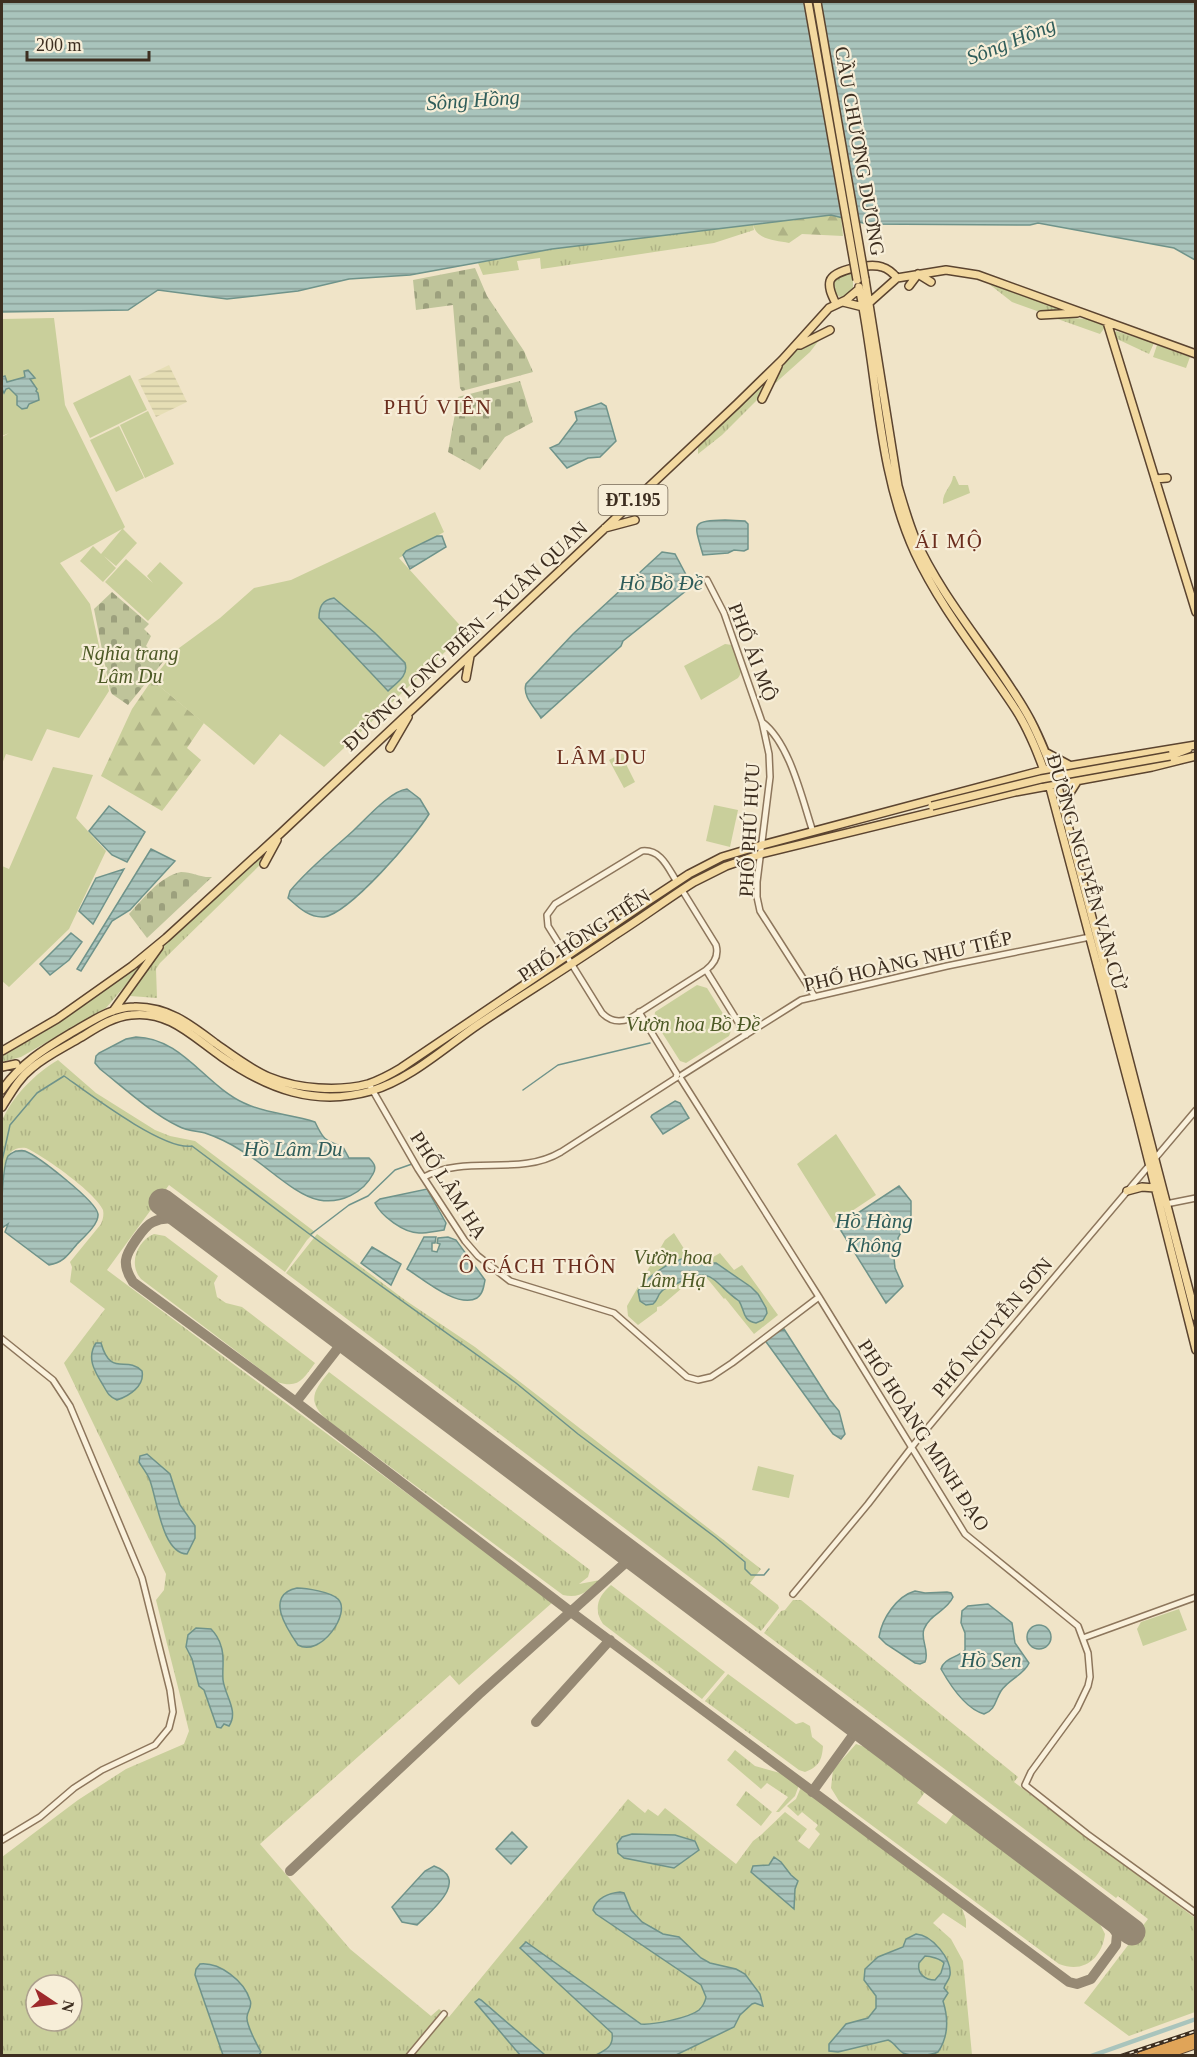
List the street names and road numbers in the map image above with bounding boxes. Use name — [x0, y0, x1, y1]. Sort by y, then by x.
street label: CẦU CHƯƠNG DƯƠNG — [831, 44, 890, 257]
road number: ĐT.195 — [598, 485, 668, 515]
street label: ĐƯỜNG LONG BIÊN – XUÂN QUAN — [338, 516, 592, 755]
street label: PHỐ ÁI MỘ — [724, 599, 783, 704]
street label: ĐƯỜNG NGUYỄN VĂN CỪ — [1043, 751, 1132, 993]
street label: PHỐ PHÚ HỰU — [733, 762, 764, 898]
street label: PHỐ HỒNG TIẾN — [513, 883, 654, 986]
street label: PHỐ HOÀNG NHƯ TIẾP — [801, 925, 1014, 996]
street label: PHỐ LÂM HẠ — [406, 1127, 493, 1243]
street label: PHỐ NGUYỄN SƠN — [927, 1252, 1056, 1401]
street label: PHỐ HOÀNG MINH ĐẠO — [854, 1335, 995, 1535]

